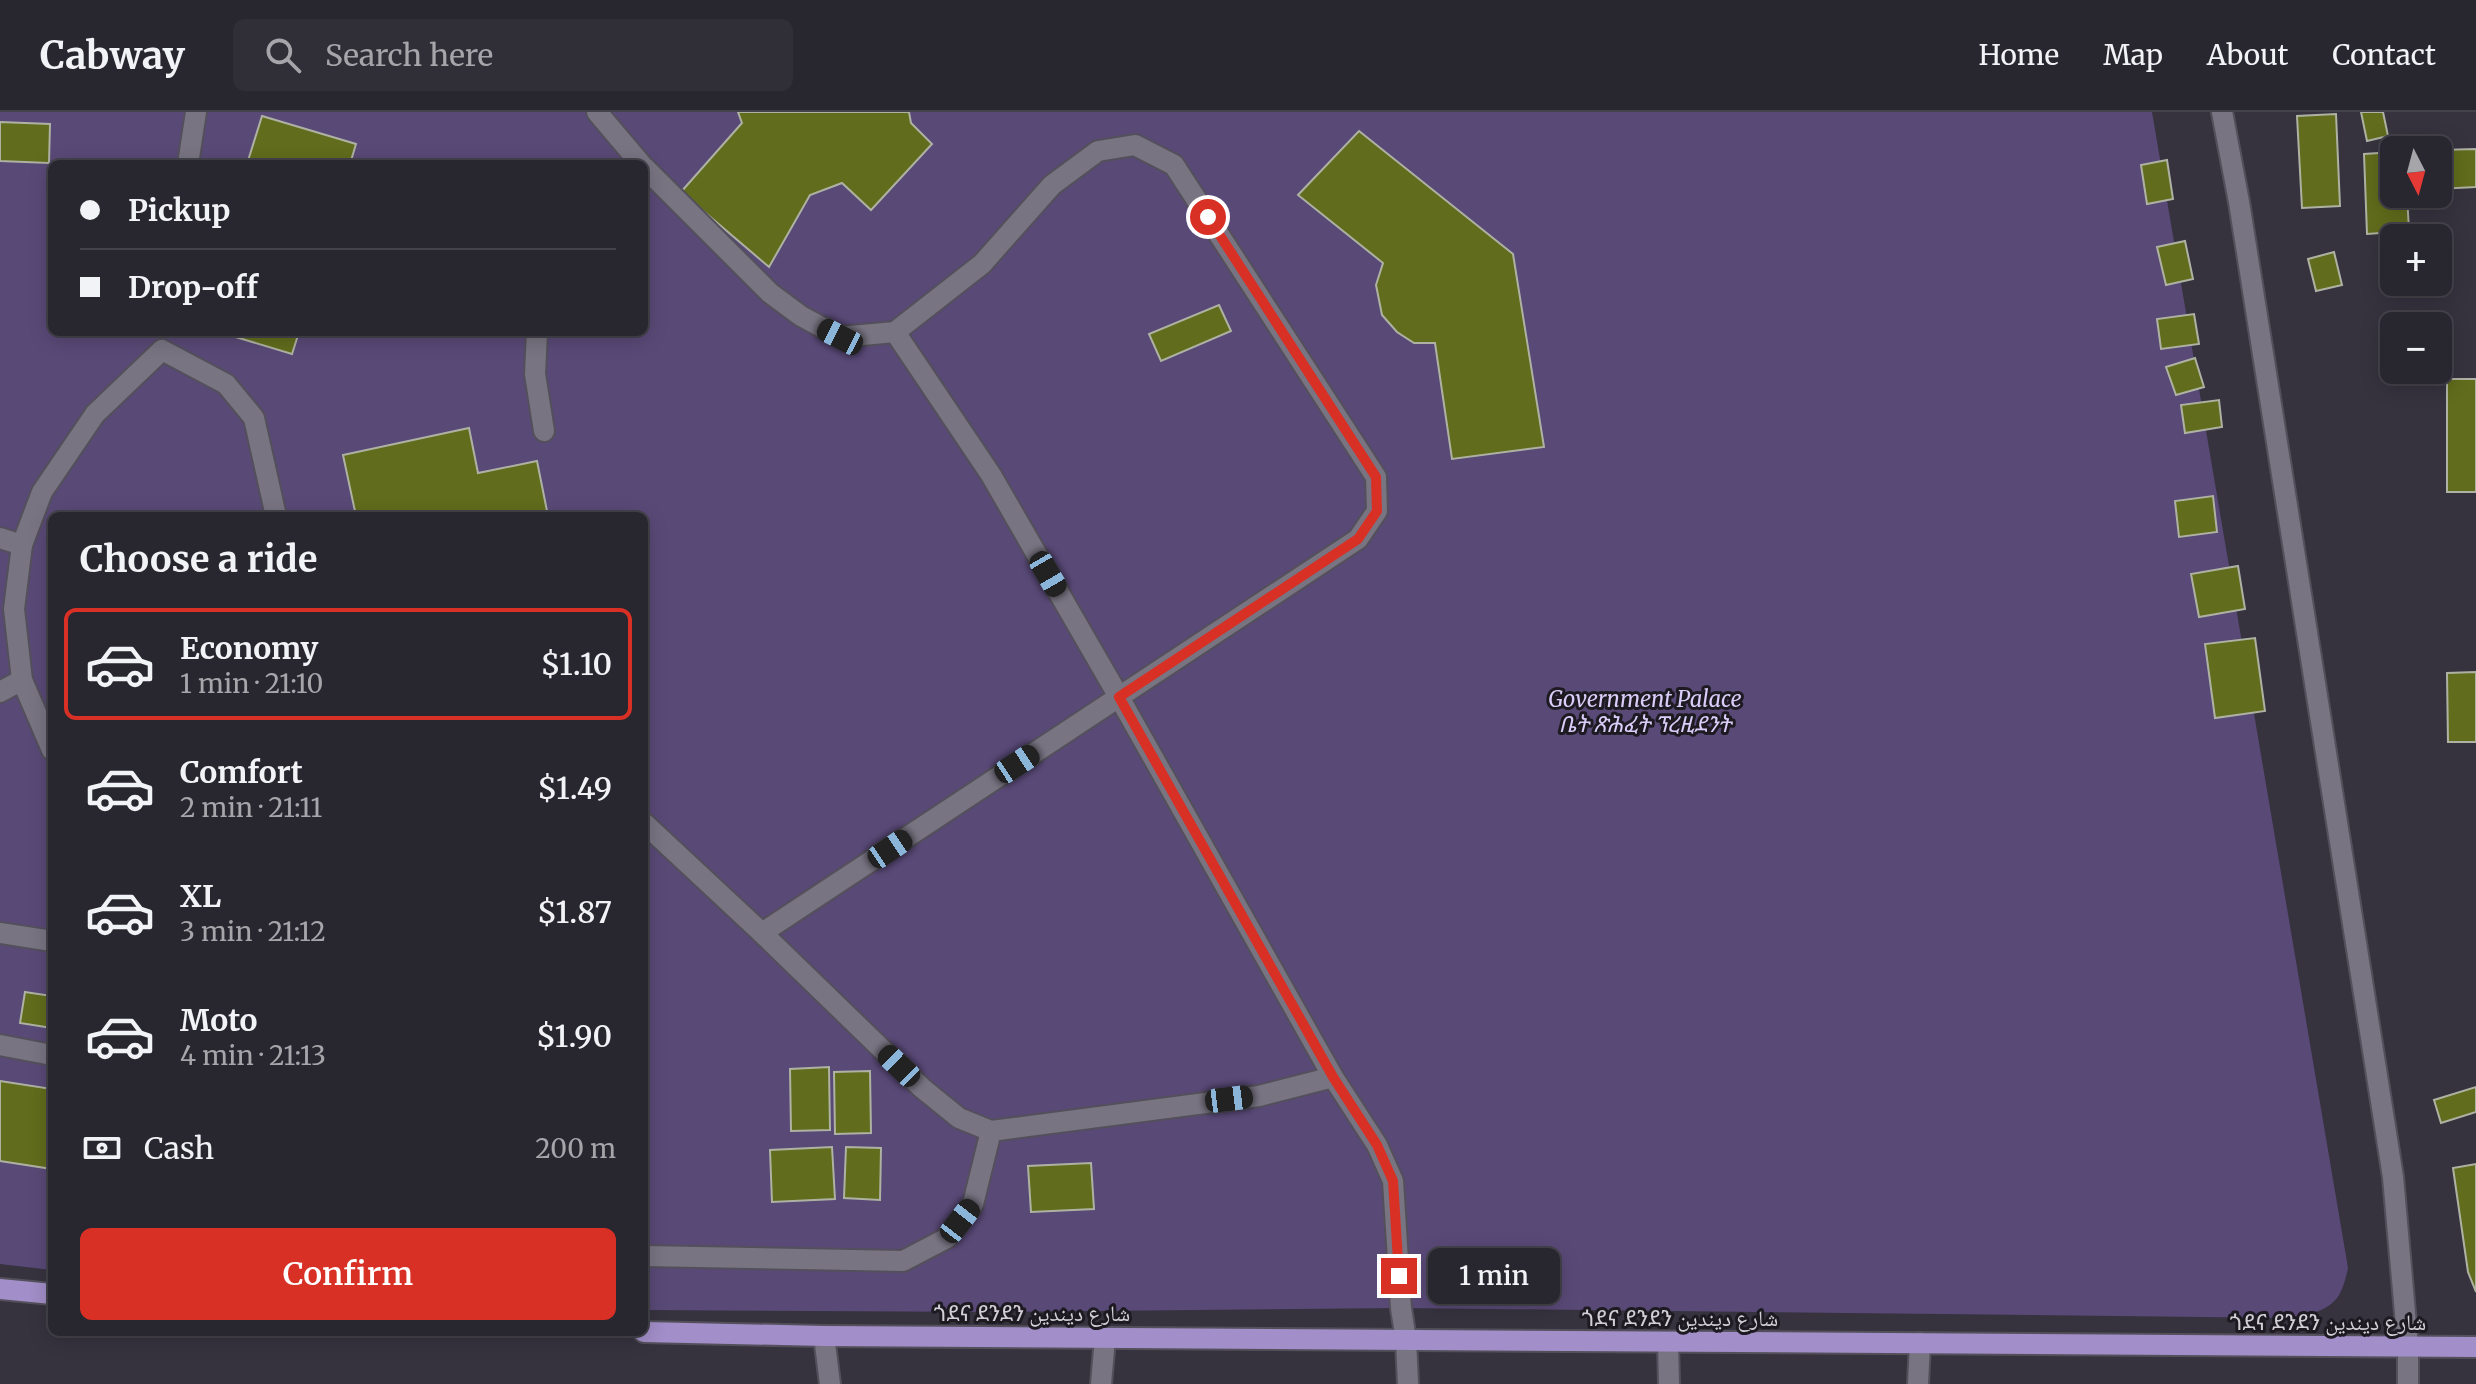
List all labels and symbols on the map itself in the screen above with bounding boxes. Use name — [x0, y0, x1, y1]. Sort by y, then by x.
north arrow — [2380, 136, 2452, 208]
route start — [1190, 199, 1226, 235]
car — [813, 315, 867, 359]
car — [1026, 547, 1070, 601]
park label: Government Palace ቤት ጽሕፈት ፕረዚደንት — [1548, 685, 1742, 738]
car — [990, 741, 1044, 787]
car — [863, 826, 917, 872]
car — [873, 1041, 925, 1091]
car — [1204, 1084, 1254, 1114]
car — [936, 1195, 984, 1247]
callout: 1 min — [1427, 1248, 1559, 1304]
route end — [1381, 1258, 1417, 1294]
street label: ጎደና ደንደን شارع ديندين — [934, 1299, 1130, 1327]
street label: ጎደና ደንደን شارع ديندين — [1582, 1304, 1778, 1332]
street label: ጎደና ደንደን شارع ديندين — [2230, 1308, 2426, 1336]

